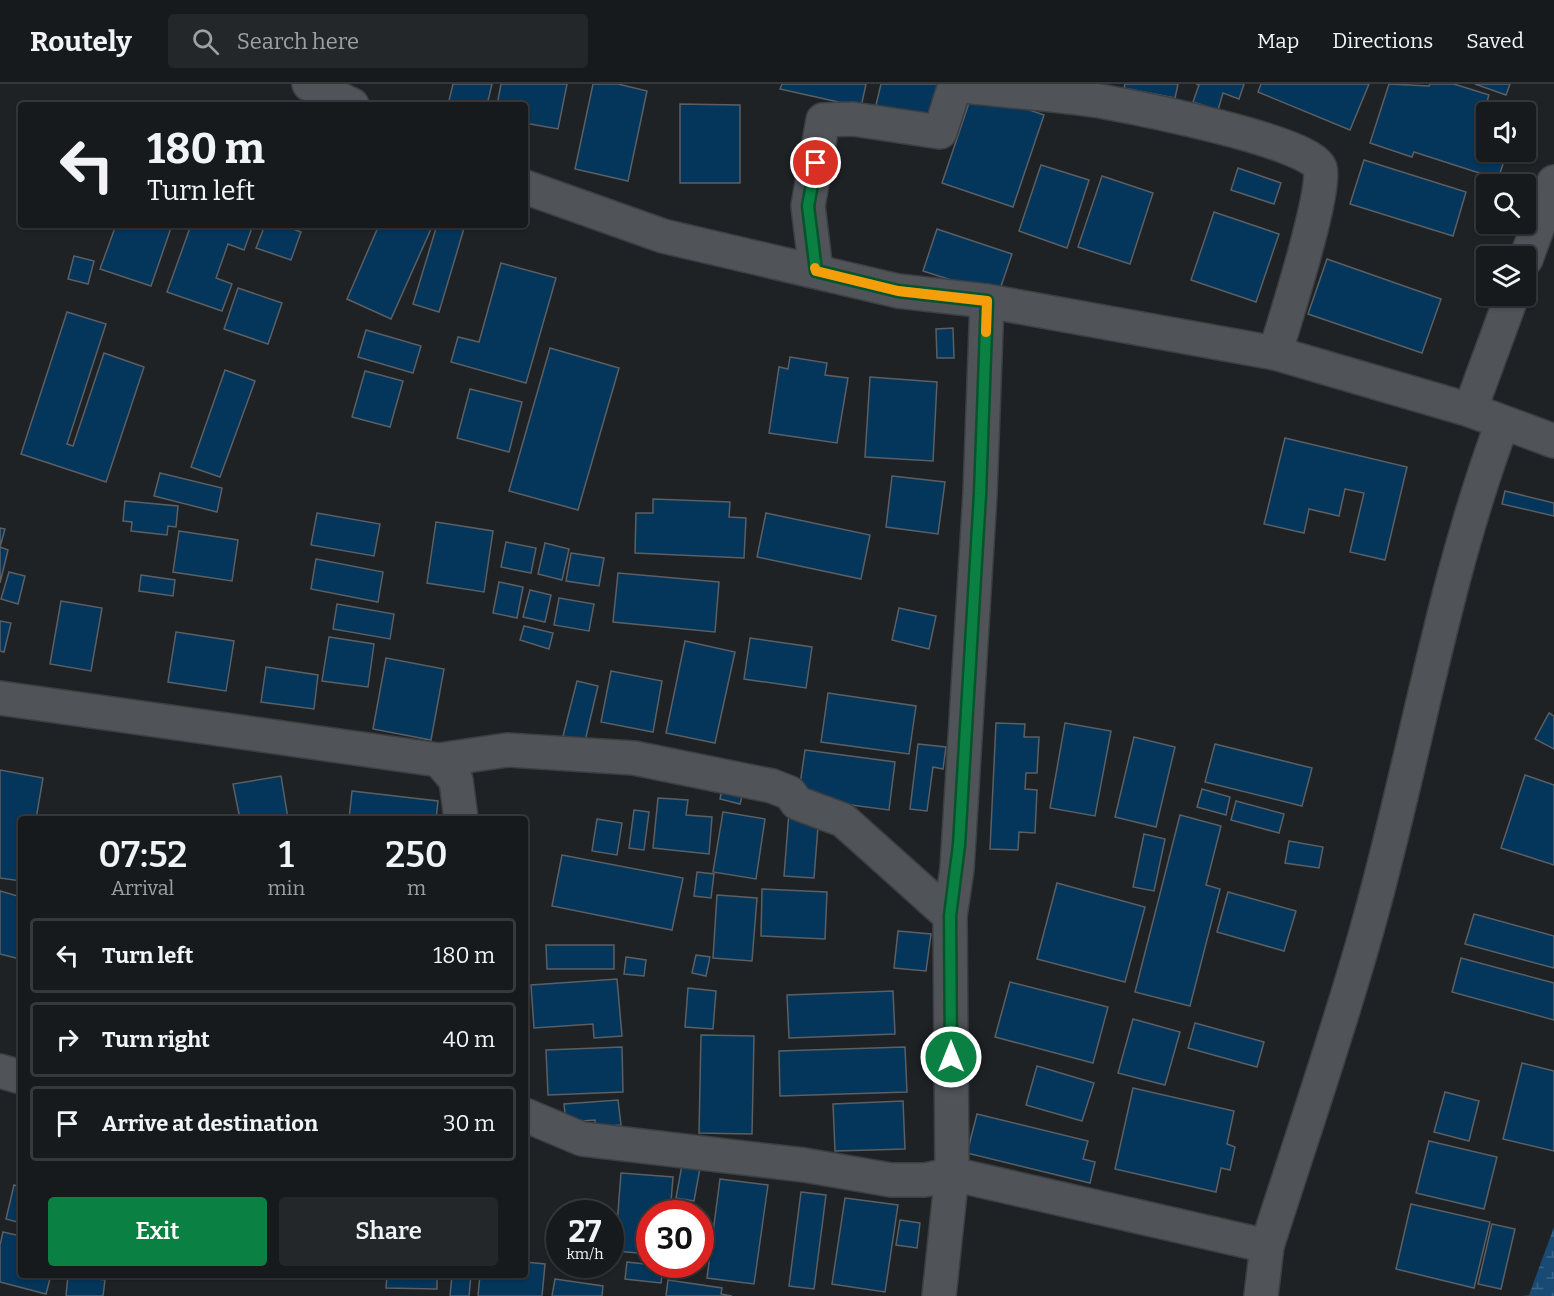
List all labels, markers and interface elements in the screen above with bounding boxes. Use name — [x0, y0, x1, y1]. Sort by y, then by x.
search box — [168, 14, 588, 68]
text: Routely — [30, 25, 132, 58]
icon: search — [189, 25, 222, 58]
text: Search here — [237, 28, 359, 55]
text: Map — [1257, 28, 1299, 54]
text: Directions — [1332, 28, 1433, 54]
text: Saved — [1466, 28, 1524, 54]
map controls — [1476, 102, 1536, 306]
button: sound — [1476, 102, 1536, 162]
text: 180 m — [147, 124, 265, 174]
icon: left — [48, 126, 126, 204]
pin — [790, 137, 841, 188]
icon: arrive — [799, 146, 832, 179]
button: search — [1476, 174, 1536, 234]
text: Turn left — [147, 175, 255, 207]
button: layers — [1476, 246, 1536, 306]
text: 07:52 — [98, 833, 187, 877]
text: 1 — [279, 833, 294, 877]
text: 250 — [385, 833, 448, 877]
text: Arrival — [111, 876, 174, 900]
text: min — [267, 876, 305, 900]
text: m — [407, 876, 426, 900]
icon: left — [51, 939, 84, 972]
text: Turn left — [102, 942, 194, 969]
text: 180 m — [433, 942, 495, 969]
icon: right — [51, 1023, 84, 1056]
position arrow — [919, 1025, 983, 1089]
text: Turn right — [102, 1026, 210, 1053]
text: 40 m — [443, 1026, 495, 1053]
icon: arrive — [51, 1107, 84, 1140]
text: Arrive at destination — [102, 1110, 318, 1137]
text: 30 m — [443, 1110, 495, 1137]
button: Exit — [48, 1197, 267, 1266]
button: Share — [279, 1197, 498, 1266]
speed limit sign: 30 — [636, 1200, 714, 1278]
text: 27 — [569, 1214, 601, 1250]
text: km/h — [566, 1245, 604, 1263]

